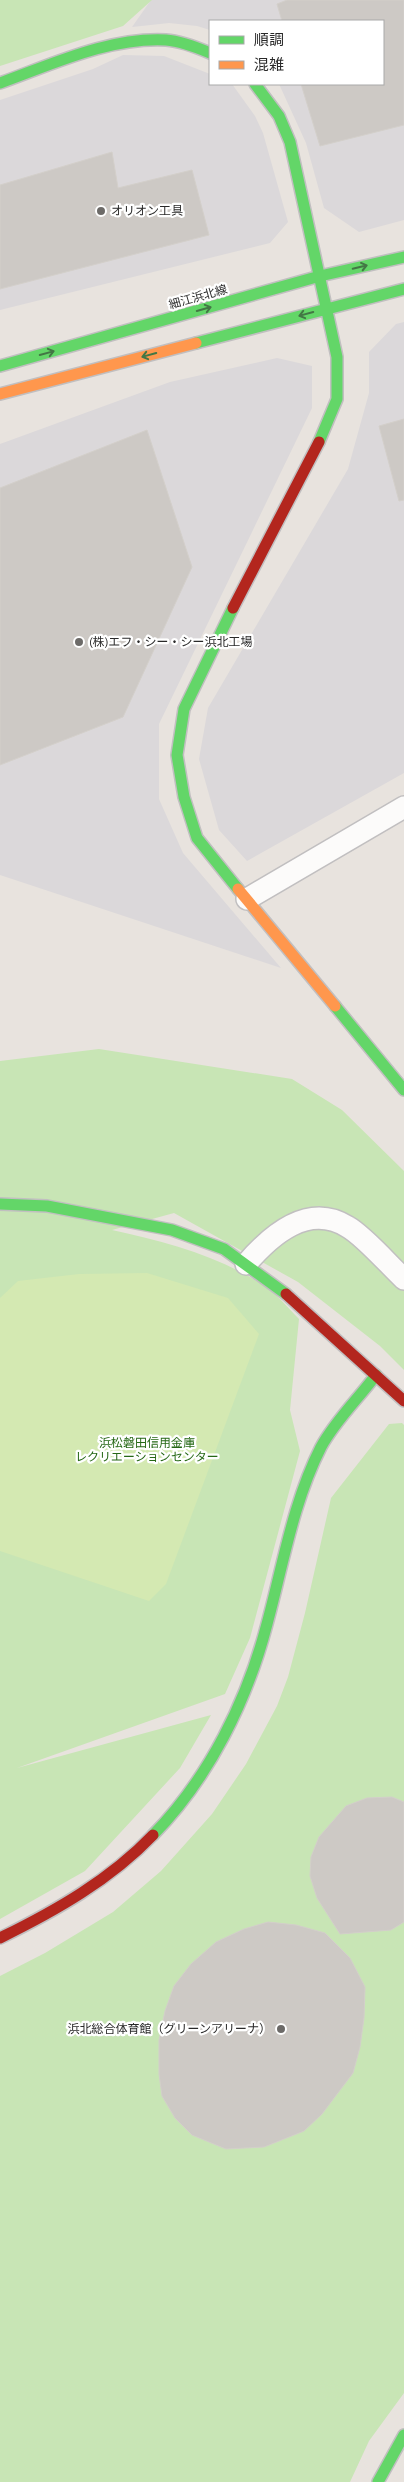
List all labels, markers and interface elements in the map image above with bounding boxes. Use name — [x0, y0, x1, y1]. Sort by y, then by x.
legend — [209, 20, 384, 85]
text: 順調 — [254, 31, 284, 48]
text: 混雑 — [254, 56, 284, 73]
place label: オリオン工具 — [111, 204, 183, 217]
marker: オリオン工具 — [95, 205, 107, 217]
one-way arrow — [352, 262, 368, 271]
street label: 細江浜北線 — [167, 282, 228, 311]
one-way arrow — [195, 304, 211, 314]
one-way arrow — [298, 310, 314, 319]
one-way arrow — [39, 348, 55, 358]
one-way arrow — [141, 351, 157, 360]
place label: (株)エフ・シー・シー浜北工場 — [89, 635, 253, 649]
marker: (株)エフ・シー・シー浜北工場 — [73, 636, 85, 648]
park label: 浜松磐田信用金庫 レクリエーションセンター — [75, 1436, 219, 1463]
place label: 浜北総合体育館（グリーンアリーナ） — [68, 2022, 271, 2035]
marker: 浜北総合体育館（グリーンアリーナ） — [275, 2023, 287, 2035]

